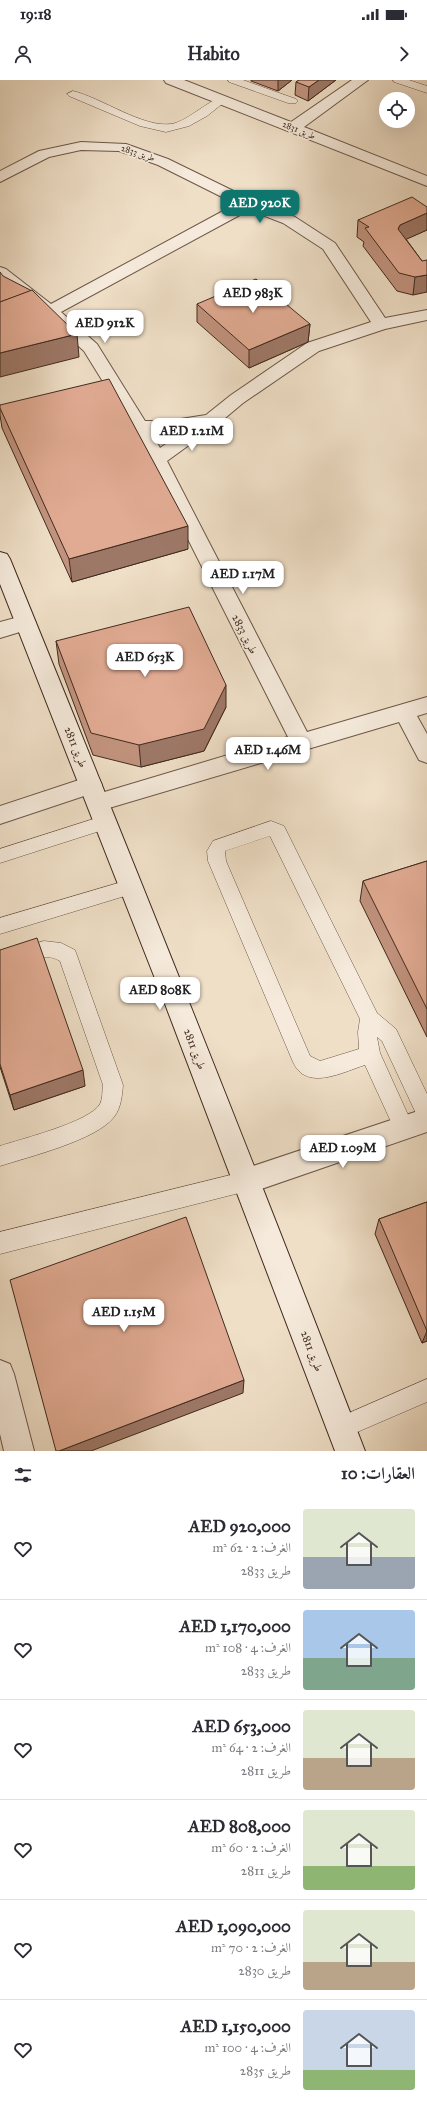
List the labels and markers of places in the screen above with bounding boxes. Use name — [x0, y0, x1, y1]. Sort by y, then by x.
pin: AED 920K — [219, 190, 301, 224]
pin: AED 983K — [212, 280, 294, 314]
pin: AED 912K — [64, 310, 146, 344]
pin: AED 1.21M — [146, 418, 238, 452]
pin: AED 1.17M — [197, 561, 289, 595]
pin: AED 653K — [104, 644, 186, 678]
pin: AED 1.46M — [222, 737, 314, 771]
pin: AED 808K — [119, 977, 201, 1011]
pin: AED 1.09M — [297, 1135, 389, 1169]
pin: AED 1.15M — [78, 1299, 170, 1333]

